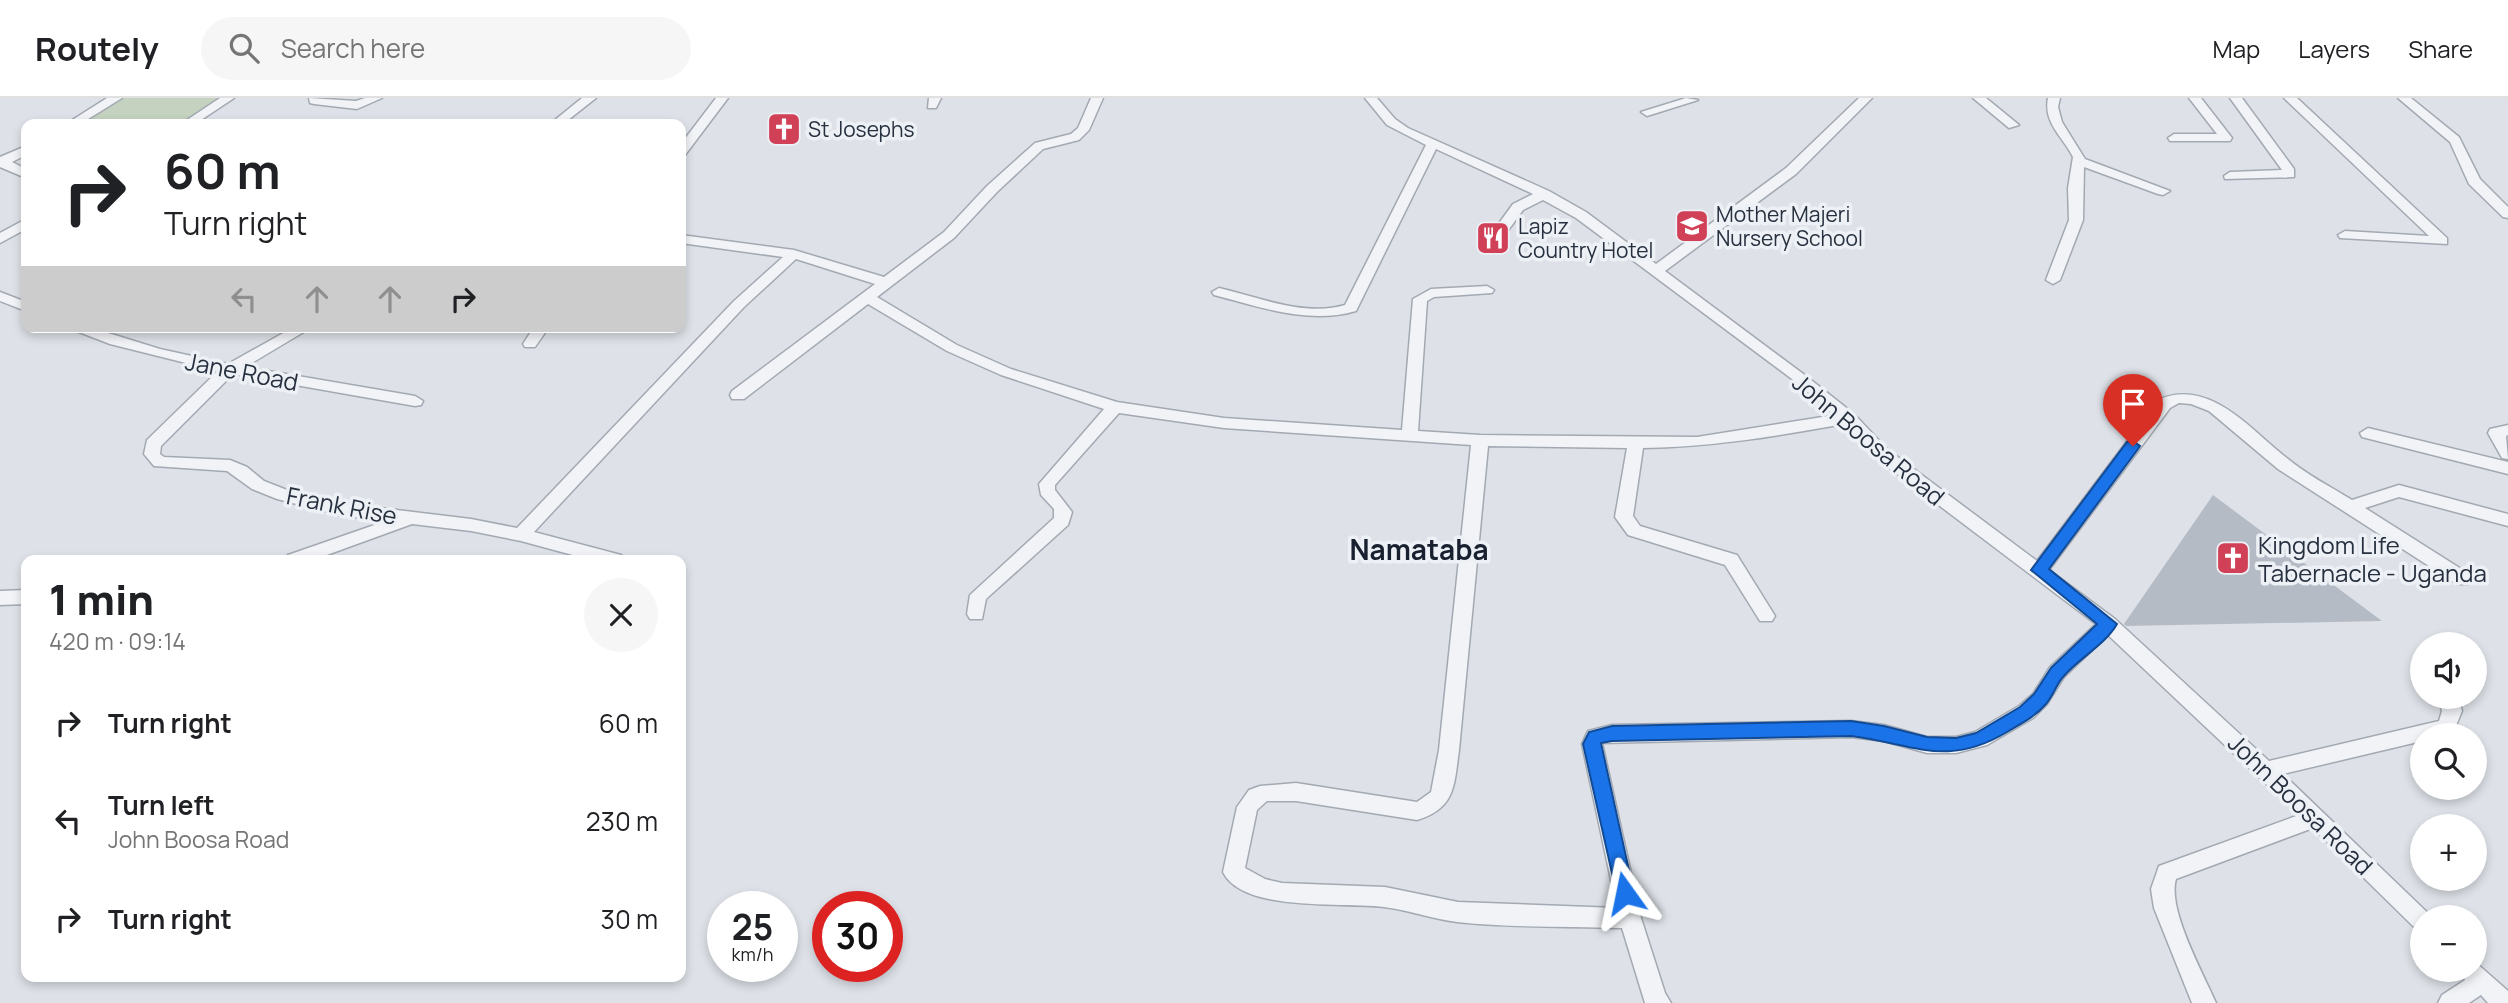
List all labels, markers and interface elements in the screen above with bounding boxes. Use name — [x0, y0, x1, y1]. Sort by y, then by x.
search box — [201, 17, 691, 80]
text: Routely — [35, 26, 159, 71]
icon: search — [225, 29, 263, 67]
text: Search here — [281, 30, 425, 66]
text: Map — [2213, 32, 2260, 65]
text: Layers — [2298, 32, 2370, 65]
text: Share — [2408, 32, 2473, 65]
church icon: St Josephs — [765, 110, 803, 148]
place label: St Josephs — [808, 115, 915, 143]
text: 60 m — [164, 137, 281, 204]
icon: right — [49, 147, 140, 238]
place label: Mother Majeri Nursery School — [1716, 200, 1863, 252]
text: Turn right — [164, 201, 307, 245]
school or university icon: Mother Majeri Nursery School — [1673, 207, 1711, 245]
place label: Lapiz Country Hotel — [1518, 212, 1653, 264]
restaurant icon: Lapiz Country Hotel — [1474, 219, 1512, 257]
icon: left — [225, 280, 263, 318]
icon: ahead — [298, 280, 336, 318]
icon: ahead — [371, 280, 409, 318]
icon: right — [444, 280, 482, 318]
street label: Jane Road — [183, 344, 301, 398]
street label: John Boosa Road — [1786, 366, 1952, 512]
pin — [2103, 374, 2163, 446]
icon: arrive — [2114, 385, 2152, 423]
street label: Frank Rise — [284, 478, 400, 532]
place label: Kingdom Life Tabernacle - Uganda — [2258, 528, 2487, 589]
district label: Namataba — [1349, 530, 1489, 568]
church icon: Kingdom Life Tabernacle - Uganda — [2214, 539, 2252, 577]
text: 1 min — [49, 570, 154, 628]
button: close — [584, 578, 658, 652]
text: 420 m · 09:14 — [49, 625, 186, 657]
map controls — [2410, 632, 2487, 982]
button: sound — [2410, 632, 2487, 709]
icon: right — [49, 704, 87, 742]
text: Turn right — [108, 705, 232, 741]
text: 60 m — [599, 705, 658, 741]
button: search — [2410, 723, 2487, 800]
street label: John Boosa Road — [2221, 726, 2381, 882]
text: Turn left — [108, 787, 215, 823]
icon: left — [49, 802, 87, 840]
text: 230 m — [586, 803, 658, 839]
button: + — [2410, 814, 2487, 891]
text: John Boosa Road — [108, 823, 289, 855]
position arrow — [1588, 856, 1662, 930]
speed limit sign: 30 — [812, 891, 903, 982]
icon: right — [49, 900, 87, 938]
text: Turn right — [108, 901, 232, 937]
text: 30 m — [601, 901, 658, 937]
text: 25 — [732, 903, 773, 951]
button: − — [2410, 905, 2487, 982]
text: km/h — [732, 942, 773, 966]

